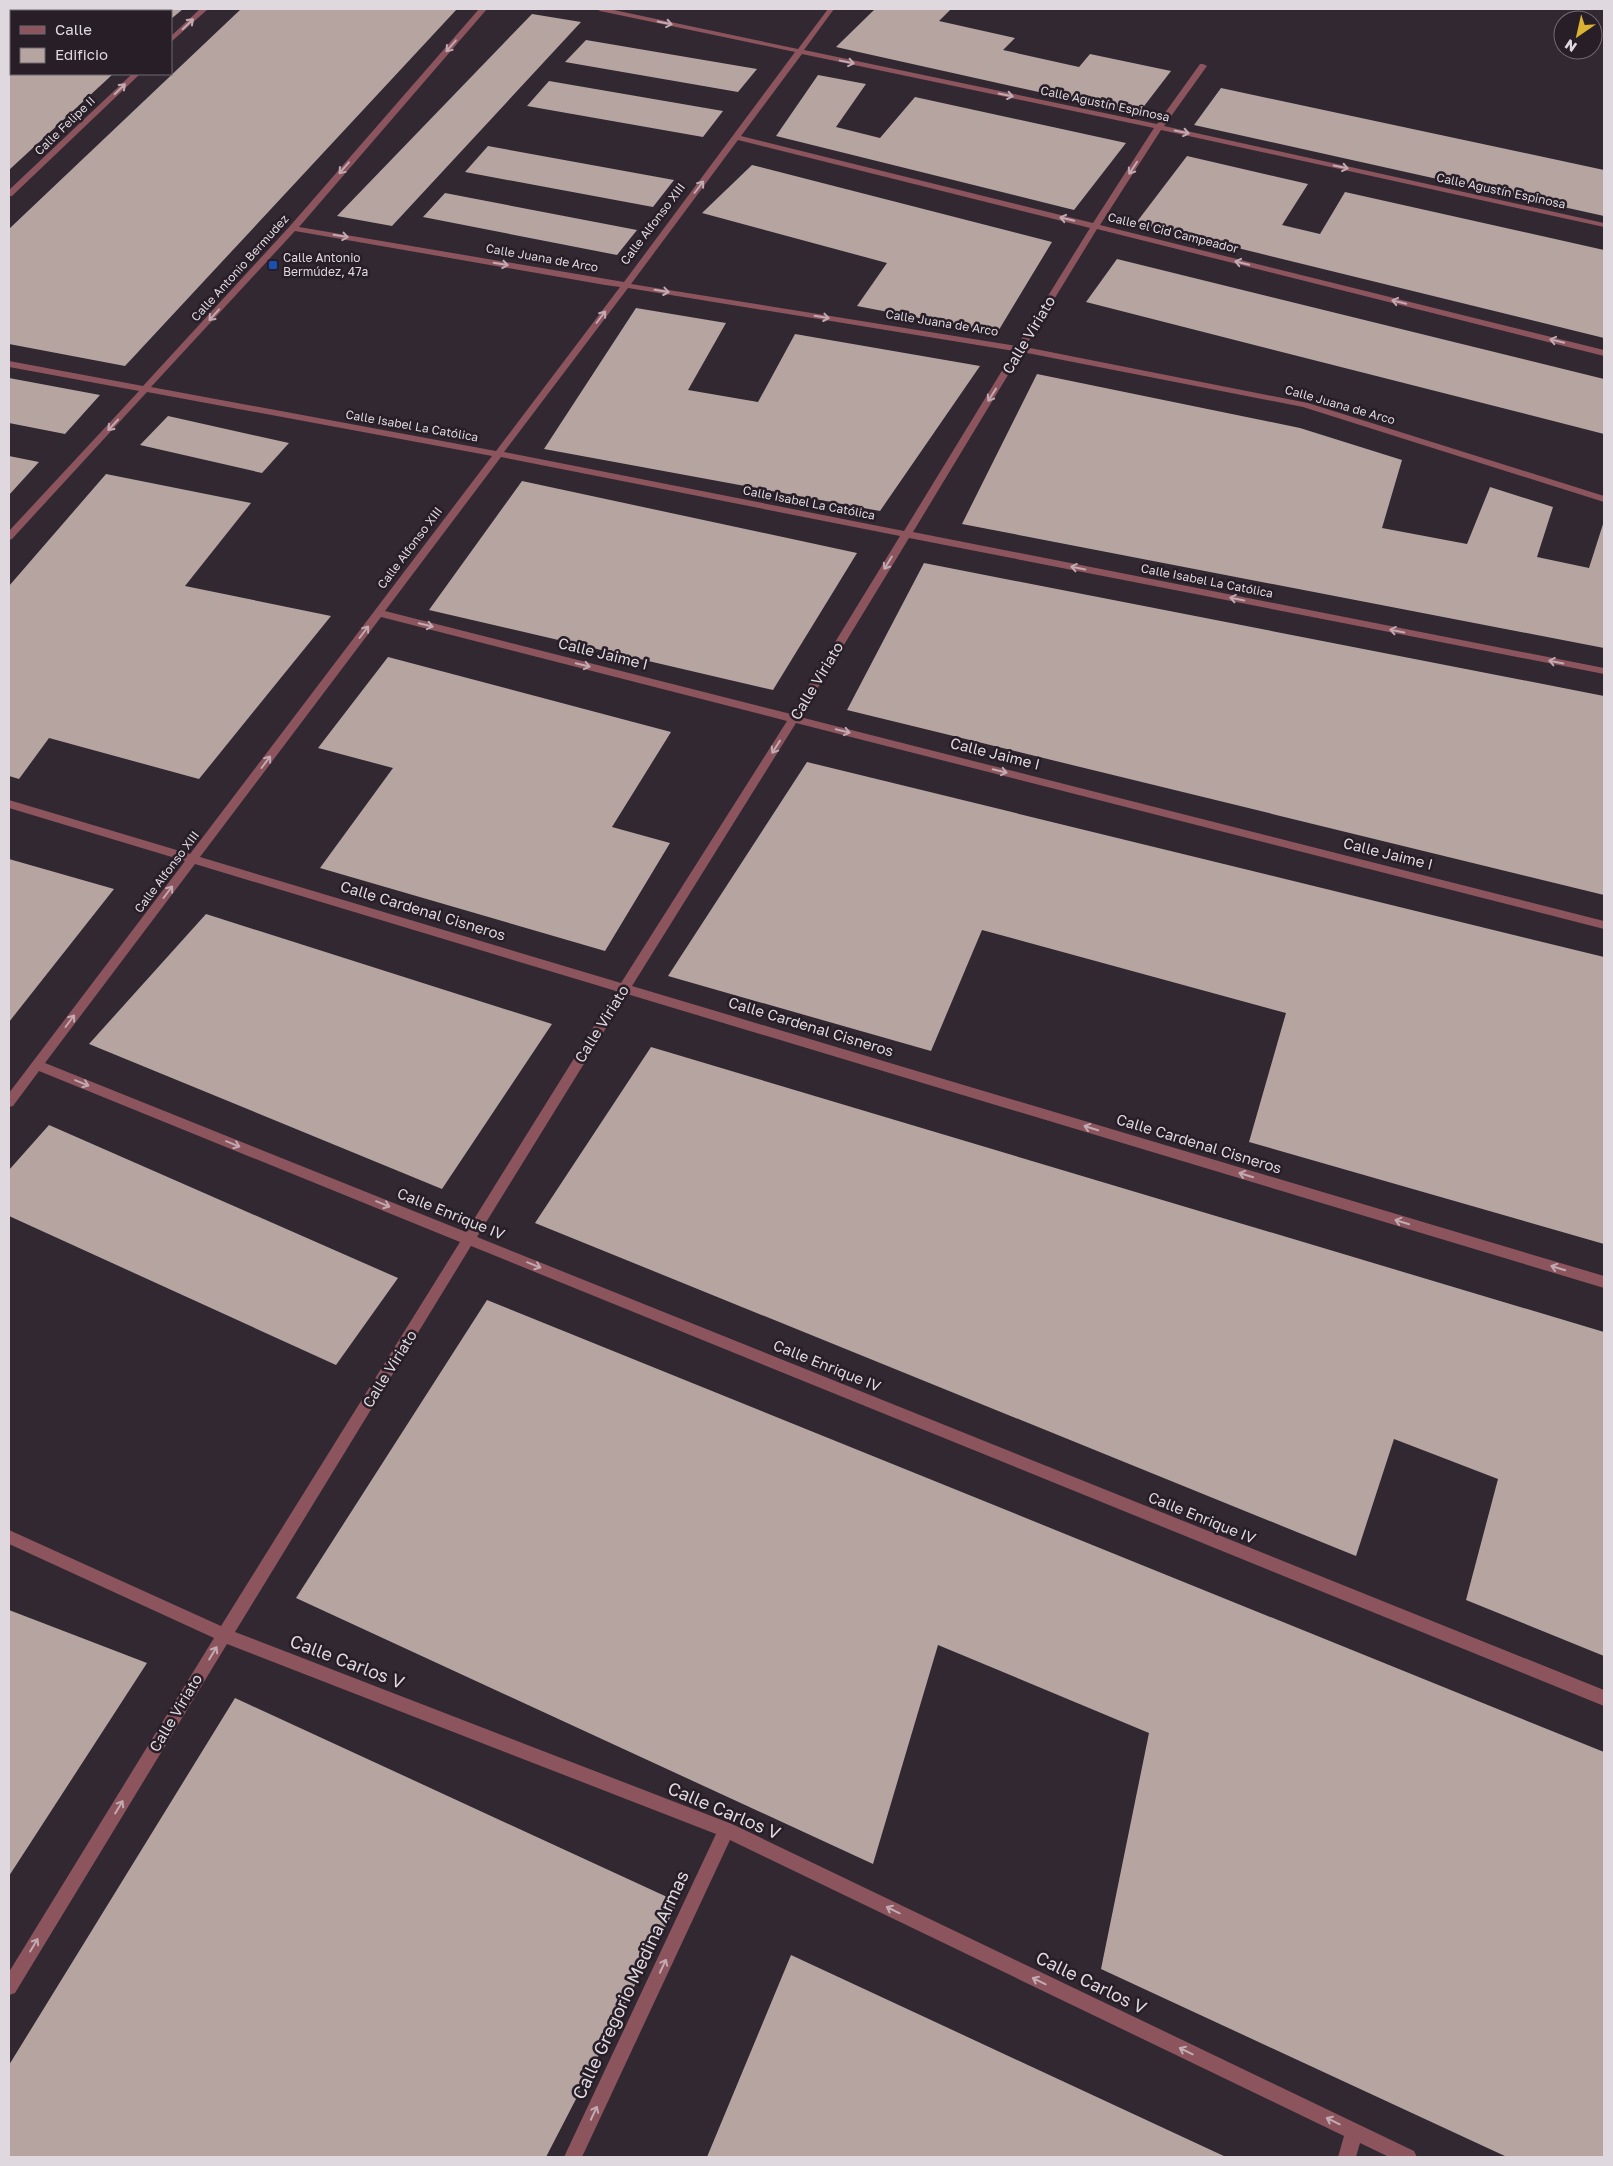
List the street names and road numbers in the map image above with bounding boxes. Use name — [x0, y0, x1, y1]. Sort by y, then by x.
street label: Calle Agustín Espinosa — [1039, 82, 1171, 125]
street label: Calle Felipe II — [31, 93, 98, 158]
street label: Calle Agustín Espinosa — [1435, 169, 1567, 212]
street label: Calle Alfonso XIII — [617, 180, 688, 268]
street label: Calle el Cid Campeador — [1106, 209, 1240, 256]
street label: Calle Antonio Bermudez — [188, 211, 292, 324]
street label: Calle Juana de Arco — [485, 240, 600, 275]
street label: Calle Viriato — [998, 292, 1058, 377]
street label: Calle Juana de Arco — [885, 306, 1000, 339]
street label: Calle Juana de Arco — [1283, 382, 1397, 427]
street label: Calle Isabel La Católica — [345, 406, 480, 445]
street label: Calle Isabel La Católica — [742, 482, 877, 523]
street label: Calle Alfonso XIII — [374, 504, 445, 592]
street label: Calle Isabel La Católica — [1140, 560, 1275, 601]
street label: Calle Jaime I — [557, 633, 650, 673]
street label: Calle Viriato — [786, 638, 846, 723]
street label: Calle Jaime I — [949, 733, 1042, 773]
street label: Calle Alfonso XIII — [131, 828, 202, 916]
street label: Calle Jaime I — [1342, 833, 1435, 873]
street label: Calle Cardenal Cisneros — [338, 876, 508, 944]
street label: Calle Viriato — [570, 981, 632, 1065]
street label: Calle Cardenal Cisneros — [726, 992, 896, 1060]
street label: Calle Cardenal Cisneros — [1114, 1109, 1284, 1177]
street label: Calle Enrique IV — [395, 1183, 508, 1243]
street label: Calle Viriato — [358, 1326, 420, 1410]
street label: Calle Enrique IV — [771, 1335, 884, 1395]
street label: Calle Enrique IV — [1146, 1487, 1259, 1547]
street label: Calle Carlos V — [287, 1629, 408, 1693]
street label: Calle Viriato — [145, 1670, 205, 1755]
street label: Calle Carlos V — [665, 1776, 784, 1844]
street label: Calle Gregorio Medina Armas — [567, 1867, 693, 2102]
street label: Calle Carlos V — [1032, 1946, 1150, 2018]

